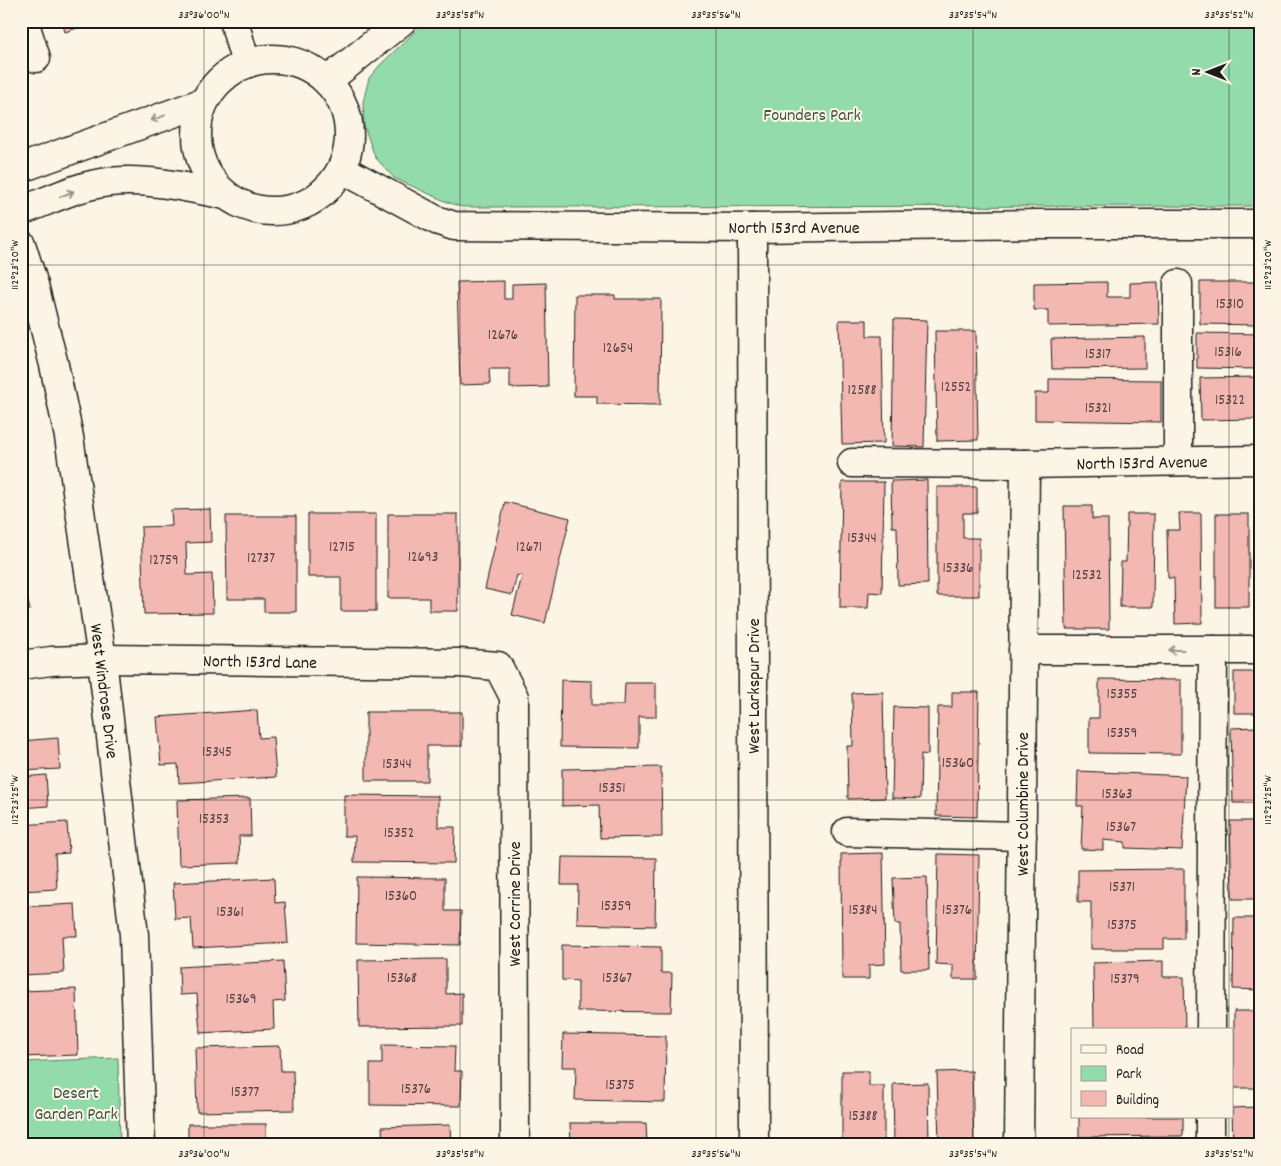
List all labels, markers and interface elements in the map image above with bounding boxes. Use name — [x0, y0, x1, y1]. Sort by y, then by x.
text: 33°36'00"N — [178, 7, 230, 24]
text: 33°35'58"N — [436, 7, 484, 24]
text: 33°35'56"N — [691, 7, 741, 24]
text: 33°35'54"N — [949, 7, 997, 24]
text: 33°35'52"N — [1205, 7, 1253, 24]
north arrow — [1184, 48, 1234, 98]
text: N — [1187, 68, 1207, 75]
park label: Founders Park — [763, 104, 861, 129]
one-way arrow — [151, 114, 167, 123]
one-way arrow — [59, 189, 74, 198]
street label: North 153rd Avenue — [728, 217, 860, 242]
text: 112°23'20"W — [7, 240, 24, 290]
text: 112°23'20"W — [1260, 240, 1277, 290]
house number: 15310 — [1216, 294, 1244, 316]
house number: 12676 — [488, 325, 518, 347]
house number: 12654 — [603, 338, 633, 360]
house number: 15316 — [1214, 342, 1242, 364]
house number: 15317 — [1085, 344, 1111, 366]
house number: 12552 — [941, 377, 971, 399]
house number: 12588 — [848, 380, 876, 402]
house number: 15322 — [1215, 390, 1245, 412]
house number: 15321 — [1085, 398, 1111, 420]
street label: North 153rd Avenue — [1076, 451, 1208, 478]
house number: 15344 — [847, 528, 877, 550]
house number: 12715 — [329, 537, 355, 559]
house number: 12671 — [516, 537, 542, 559]
house number: 12693 — [408, 547, 438, 569]
house number: 12737 — [247, 548, 275, 570]
house number: 12759 — [149, 550, 179, 572]
house number: 15336 — [943, 558, 973, 580]
house number: 12532 — [1072, 565, 1102, 587]
street label: West Larkspur Drive — [743, 618, 768, 754]
street label: West Windrose Drive — [82, 622, 123, 760]
one-way arrow — [1168, 645, 1184, 655]
street label: North 153rd Lane — [203, 650, 317, 677]
house number: 15355 — [1107, 684, 1137, 706]
house number: 15359 — [1107, 723, 1137, 745]
street label: West Columbine Drive — [1012, 732, 1037, 876]
house number: 15345 — [202, 742, 232, 764]
house number: 15360 — [942, 753, 974, 775]
house number: 15344 — [382, 754, 412, 776]
text: 112°23'25"W — [7, 775, 24, 825]
text: 112°23'25"W — [1260, 775, 1277, 825]
house number: 15351 — [598, 778, 626, 800]
house number: 15363 — [1102, 784, 1132, 806]
house number: 15353 — [199, 809, 229, 831]
house number: 15367 — [1106, 817, 1136, 839]
house number: 15352 — [384, 823, 414, 845]
street label: West Corrine Drive — [504, 841, 529, 967]
house number: 15371 — [1109, 877, 1135, 899]
house number: 15360 — [385, 886, 417, 908]
house number: 15359 — [601, 896, 631, 918]
house number: 15384 — [848, 900, 878, 922]
house number: 15376 — [942, 900, 972, 922]
house number: 15361 — [216, 902, 244, 924]
house number: 15375 — [1107, 915, 1137, 937]
house number: 15368 — [387, 968, 417, 990]
house number: 15367 — [602, 968, 632, 990]
house number: 15379 — [1110, 969, 1140, 991]
house number: 15369 — [225, 989, 257, 1011]
legend — [1071, 1028, 1234, 1118]
text: Road — [1116, 1040, 1144, 1062]
text: Park — [1116, 1064, 1142, 1086]
house number: 15375 — [605, 1075, 635, 1097]
house number: 15376 — [401, 1079, 431, 1101]
park label: Desert Garden Park — [34, 1082, 118, 1128]
house number: 15377 — [231, 1082, 259, 1104]
text: Building — [1116, 1090, 1159, 1112]
house number: 15388 — [849, 1106, 877, 1128]
text: 33°36'00"N — [178, 1146, 230, 1163]
text: 33°35'58"N — [436, 1146, 484, 1163]
text: 33°35'56"N — [691, 1146, 741, 1163]
text: 33°35'54"N — [949, 1146, 997, 1163]
text: 33°35'52"N — [1205, 1146, 1253, 1163]

